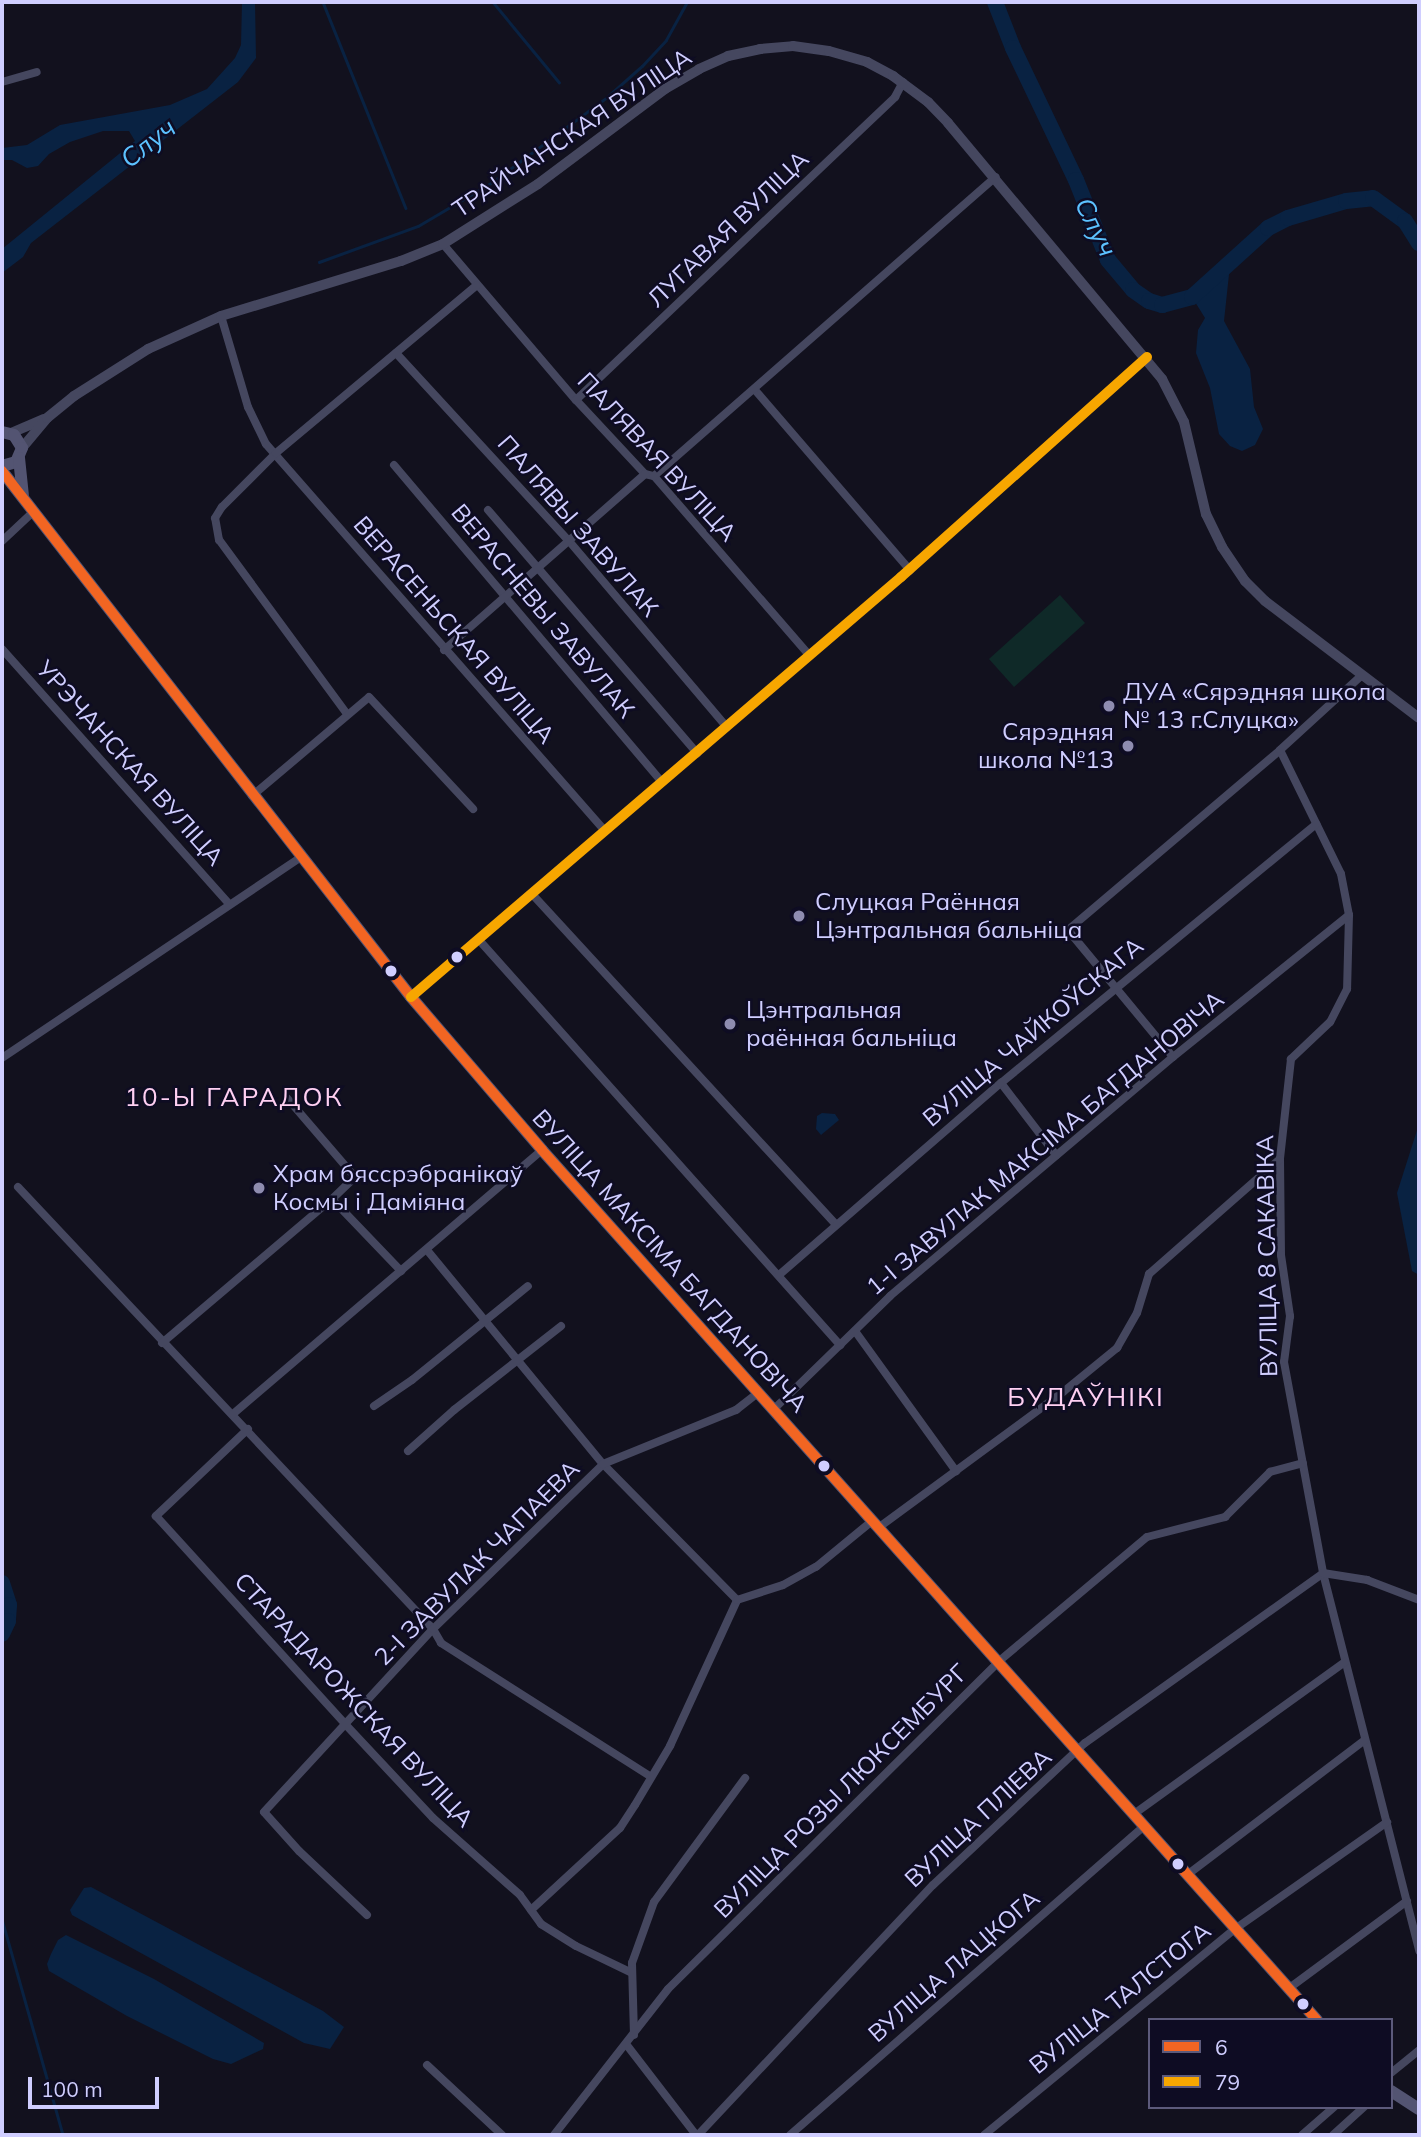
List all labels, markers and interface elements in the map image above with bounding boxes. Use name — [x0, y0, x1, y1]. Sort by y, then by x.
street label: ТРАЙЧАНСКАЯ ВУЛІЦА — [447, 42, 697, 224]
water label: Случ — [114, 112, 182, 174]
street label: ЛУГАВАЯ ВУЛІЦА — [642, 145, 814, 313]
water label: Случ — [1068, 192, 1124, 262]
street label: ПАЛЯВАЯ ВУЛІЦА — [571, 367, 743, 547]
street label: ПАЛЯВЫ ЗАВУЛАК — [491, 430, 665, 622]
street label: ВЕРАСНЕВЫ ЗАВУЛАК — [445, 498, 641, 724]
street label: ВЕРАСЕНЬСКАЯ ВУЛІЦА — [347, 511, 561, 749]
street label: УРЭЧАНСКАЯ ВУЛІЦА — [30, 655, 230, 871]
place label: ДУА «Сярэдняя школа № 13 г.Слуцка» — [1123, 678, 1386, 734]
marker: ДУА «Сярэдняя школа № 13 г.Слуцка» — [1101, 698, 1117, 714]
place label: Сярэдняя школа №13 — [978, 718, 1114, 774]
marker: Сярэдняя школа №13 — [1120, 738, 1136, 754]
place label: Слуцкая Раённая Цэнтральная бальніца — [815, 888, 1083, 944]
marker: Слуцкая Раённая Цэнтральная бальніца — [789, 906, 809, 926]
street label: ВУЛІЦА ЧАЙКОЎСКАГА — [917, 931, 1149, 1133]
unlabelled marker — [450, 950, 464, 964]
unlabelled marker — [384, 964, 398, 978]
street label: 1-І ЗАВУЛАК МАКСІМА БАГДАНОВІЧА — [860, 985, 1230, 1301]
place label: Цэнтральная раённая бальніца — [746, 996, 957, 1052]
marker: Цэнтральная раённая бальніца — [720, 1014, 740, 1034]
district label: 10-Ы ГАРАДОК — [126, 1081, 342, 1113]
street label: ВУЛІЦА МАКСІМА БАГДАНОВІЧА — [526, 1104, 814, 1418]
street label: ВУЛІЦА 8 САКАВІКА — [1250, 1135, 1284, 1377]
place label: Храм бяссрэбранікаў Космы і Даміяна — [273, 1160, 523, 1216]
marker: Храм бяссрэбранікаў Космы і Даміяна — [251, 1180, 267, 1196]
district label: БУДАЎНІКІ — [1008, 1381, 1164, 1413]
street label: 2-І ЗАВУЛАК ЧАПАЕВА — [369, 1455, 585, 1671]
unlabelled marker — [817, 1459, 831, 1473]
street label: СТАРАДАРОЖСКАЯ ВУЛІЦА — [228, 1567, 480, 1833]
street label: ВУЛІЦА РОЗЫ ЛЮКСЕМБУРГ — [708, 1658, 974, 1924]
street label: ВУЛІЦА ПЛІЕВА — [899, 1743, 1057, 1893]
unlabelled marker — [1171, 1857, 1185, 1871]
street label: ВУЛІЦА ЛАЦКОГА — [863, 1884, 1045, 2048]
street label: ВУЛІЦА ТАЛСТОГА — [1024, 1916, 1216, 2080]
unlabelled marker — [1296, 1997, 1310, 2011]
legend — [1148, 2018, 1393, 2109]
text: 6 — [1215, 2034, 1228, 2060]
scale bar — [32, 2064, 163, 2108]
text: 79 — [1215, 2069, 1240, 2095]
text: 100 m — [41, 2076, 103, 2102]

